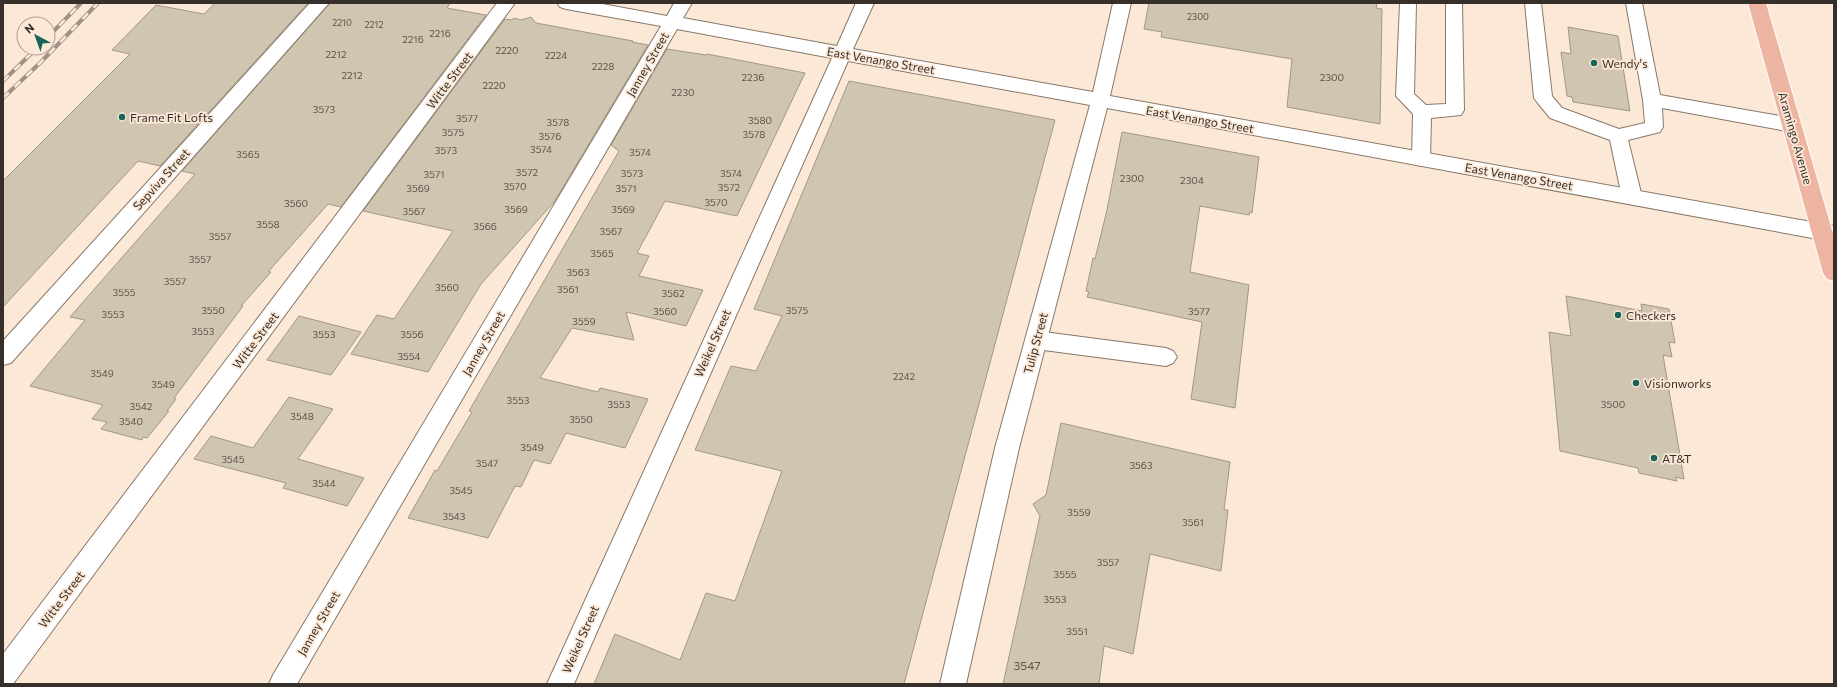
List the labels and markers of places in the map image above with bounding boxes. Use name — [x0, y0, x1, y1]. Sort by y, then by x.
place label: Wendy's — [1602, 56, 1648, 70]
marker: Wendy's — [1589, 58, 1599, 68]
place label: Frame Fit Lofts — [130, 110, 213, 124]
marker: Frame Fit Lofts — [117, 112, 127, 122]
place label: Checkers — [1626, 308, 1676, 322]
marker: Checkers — [1613, 310, 1623, 320]
place label: Visionworks — [1644, 376, 1711, 390]
marker: Visionworks — [1631, 378, 1641, 388]
place label: AT&T — [1662, 451, 1692, 465]
marker: AT&T — [1649, 453, 1659, 463]

